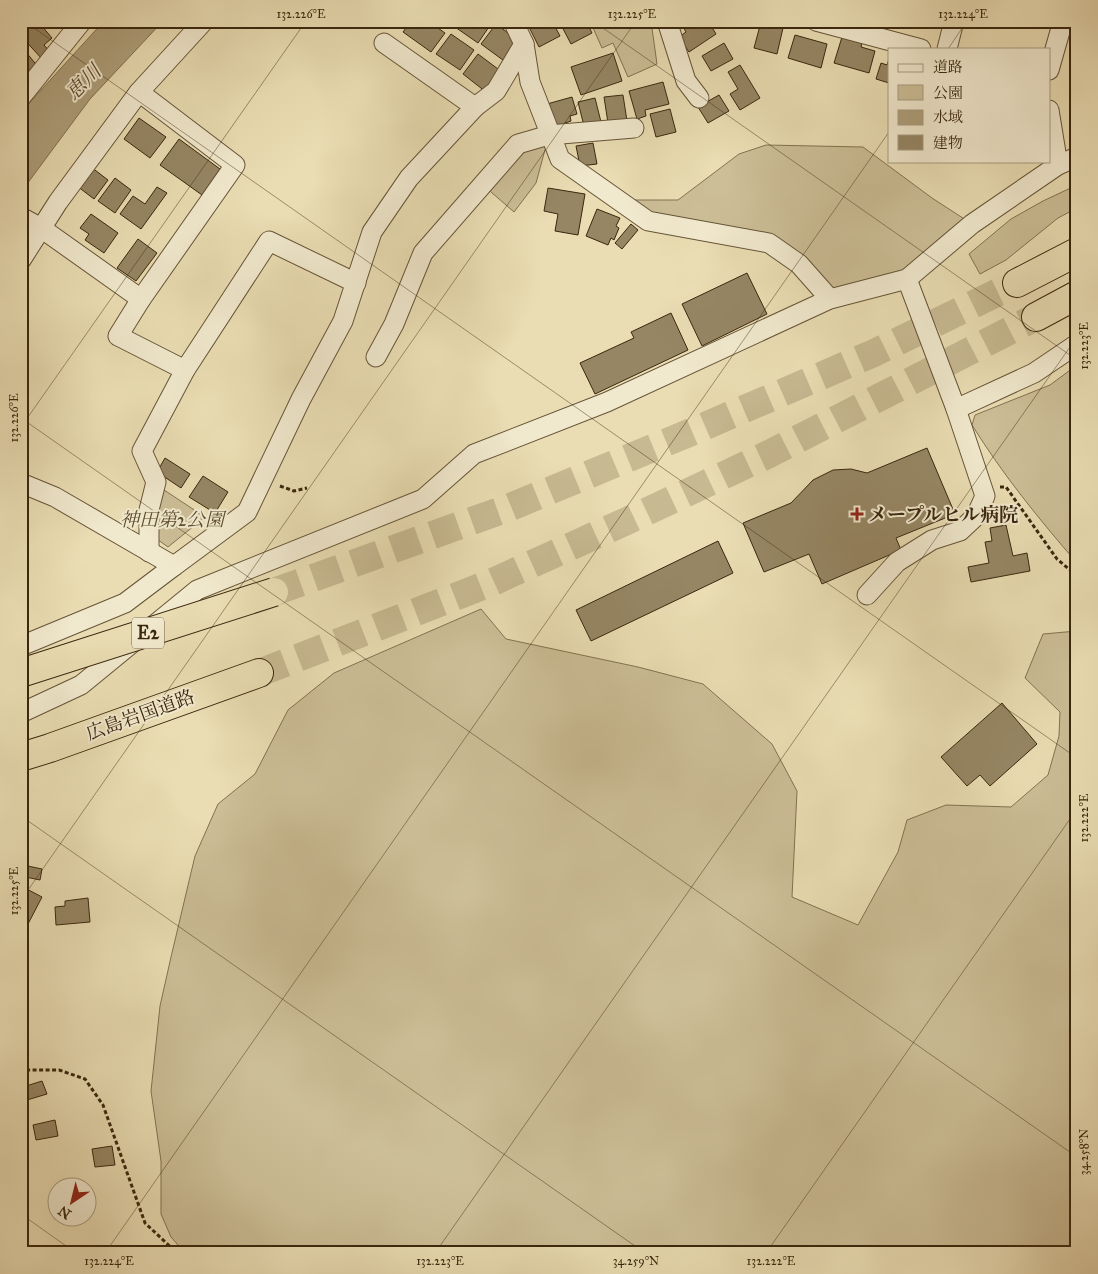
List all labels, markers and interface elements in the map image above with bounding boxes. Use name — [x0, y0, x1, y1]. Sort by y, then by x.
text: 132.226°E — [276, 7, 326, 21]
text: 132.225°E — [608, 7, 657, 21]
text: 132.224°E — [938, 7, 988, 21]
legend — [888, 48, 1050, 162]
water label: 恵川 — [60, 58, 107, 105]
text: 道路 — [933, 58, 963, 76]
text: 公園 — [933, 84, 963, 102]
text: 水域 — [933, 108, 963, 126]
text: 建物 — [933, 134, 963, 152]
text: 132.223°E — [1077, 322, 1091, 370]
text: 132.226°E — [7, 393, 21, 443]
place label: メープルヒル病院 — [868, 503, 1018, 526]
marker: メープルヒル病院 — [850, 507, 864, 521]
park label: 神田第2公園 — [120, 508, 227, 531]
road number: E2 — [132, 618, 164, 648]
street label: 広島岩国道路 — [82, 685, 198, 745]
text: 132.222°E — [1077, 793, 1091, 842]
text: 132.225°E — [7, 866, 21, 915]
text: 34.258°N — [1077, 1129, 1091, 1175]
north arrow — [48, 1176, 98, 1226]
text: N — [55, 1202, 75, 1223]
text: 132.224°E — [84, 1254, 134, 1268]
text: 132.223°E — [416, 1254, 464, 1268]
text: 34.259°N — [613, 1254, 659, 1268]
text: 132.222°E — [747, 1254, 796, 1268]

